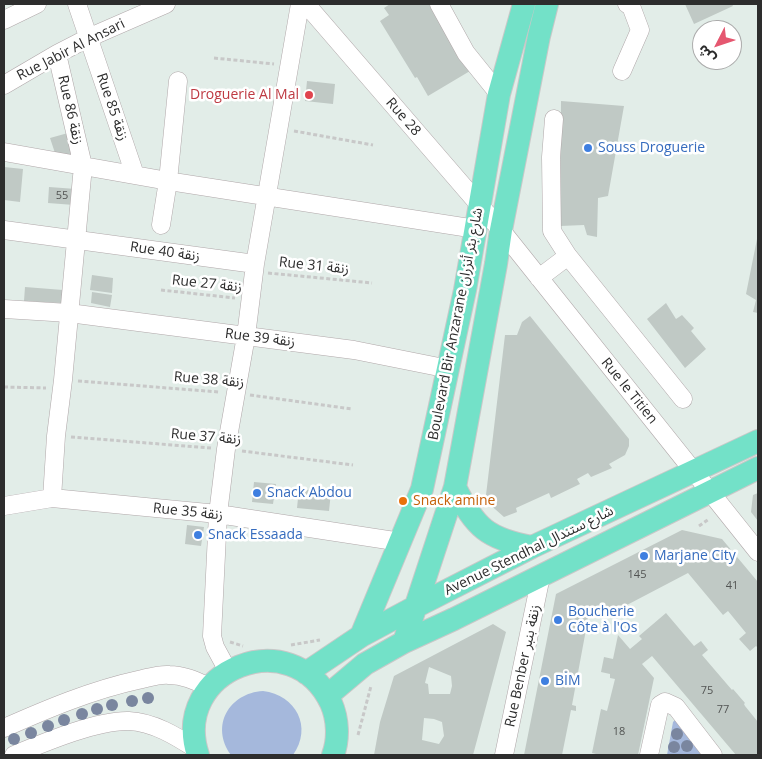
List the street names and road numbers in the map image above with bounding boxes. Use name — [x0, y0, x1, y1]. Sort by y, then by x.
street label: Rue Jabir Al Ansari — [14, 16, 128, 84]
street label: Rue 85 زنقة — [93, 71, 131, 143]
street label: Rue 86 زنقة — [54, 74, 86, 146]
street label: Rue 28 — [382, 95, 424, 139]
street label: Boulevard Bir Anzarane شارع بئر أنزران — [425, 206, 487, 442]
street label: Rue 40 زنقة — [129, 239, 201, 265]
street label: Rue 31 زنقة — [278, 254, 350, 278]
street label: Rue 27 زنقة — [171, 272, 243, 296]
street label: Rue 39 زنقة — [224, 325, 296, 351]
street label: Rue le Titien — [597, 355, 661, 427]
street label: Rue 38 زنقة — [173, 369, 245, 391]
street label: Rue 37 زنقة — [170, 426, 242, 448]
street label: Rue 35 زنقة — [152, 500, 224, 524]
street label: Avenue Stendhal شارع ستندال — [442, 503, 616, 599]
street label: Rue Benber زنقة بنبر — [502, 603, 544, 729]

